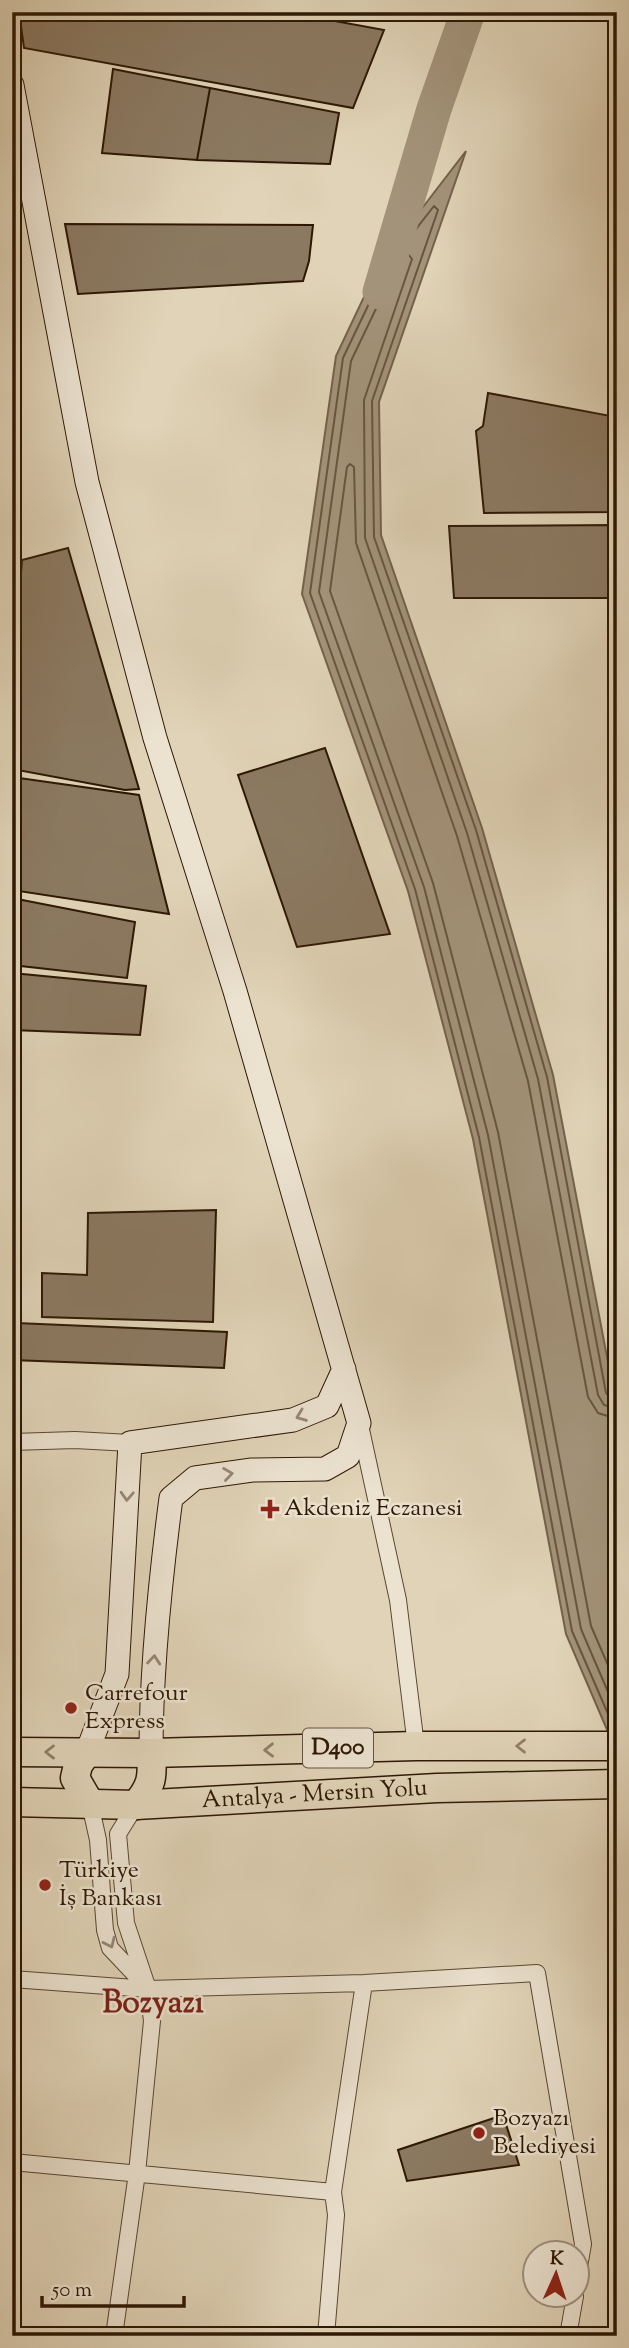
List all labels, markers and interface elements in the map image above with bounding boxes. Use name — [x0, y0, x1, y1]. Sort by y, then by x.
one-way arrow — [296, 1408, 308, 1422]
one-way arrow — [222, 1466, 234, 1481]
one-way arrow — [120, 1491, 135, 1502]
place label: Akdeniz Eczanesi — [284, 1492, 463, 1526]
marker: Akdeniz Eczanesi — [262, 1501, 278, 1517]
one-way arrow — [146, 1654, 161, 1666]
place label: Carrefour Express — [85, 1677, 188, 1739]
marker: Carrefour Express — [63, 1700, 79, 1716]
road number: D400 — [303, 1728, 373, 1768]
one-way arrow — [515, 1738, 525, 1754]
one-way arrow — [263, 1742, 273, 1758]
one-way arrow — [44, 1744, 54, 1760]
street label: Antalya - Mersin Yolu — [201, 1772, 429, 1818]
place label: Türkiye İş Bankası — [59, 1854, 162, 1916]
marker: Türkiye İş Bankası — [37, 1877, 53, 1893]
one-way arrow — [102, 1936, 116, 1948]
district label: Bozyazı — [102, 1981, 204, 2027]
place label: Bozyazı Belediyesi — [493, 2102, 596, 2164]
marker: Bozyazı Belediyesi — [471, 2125, 487, 2141]
north arrow — [520, 2240, 590, 2310]
text: K — [549, 2246, 565, 2273]
scale bar — [42, 2264, 184, 2308]
text: 50 m — [51, 2276, 92, 2306]

